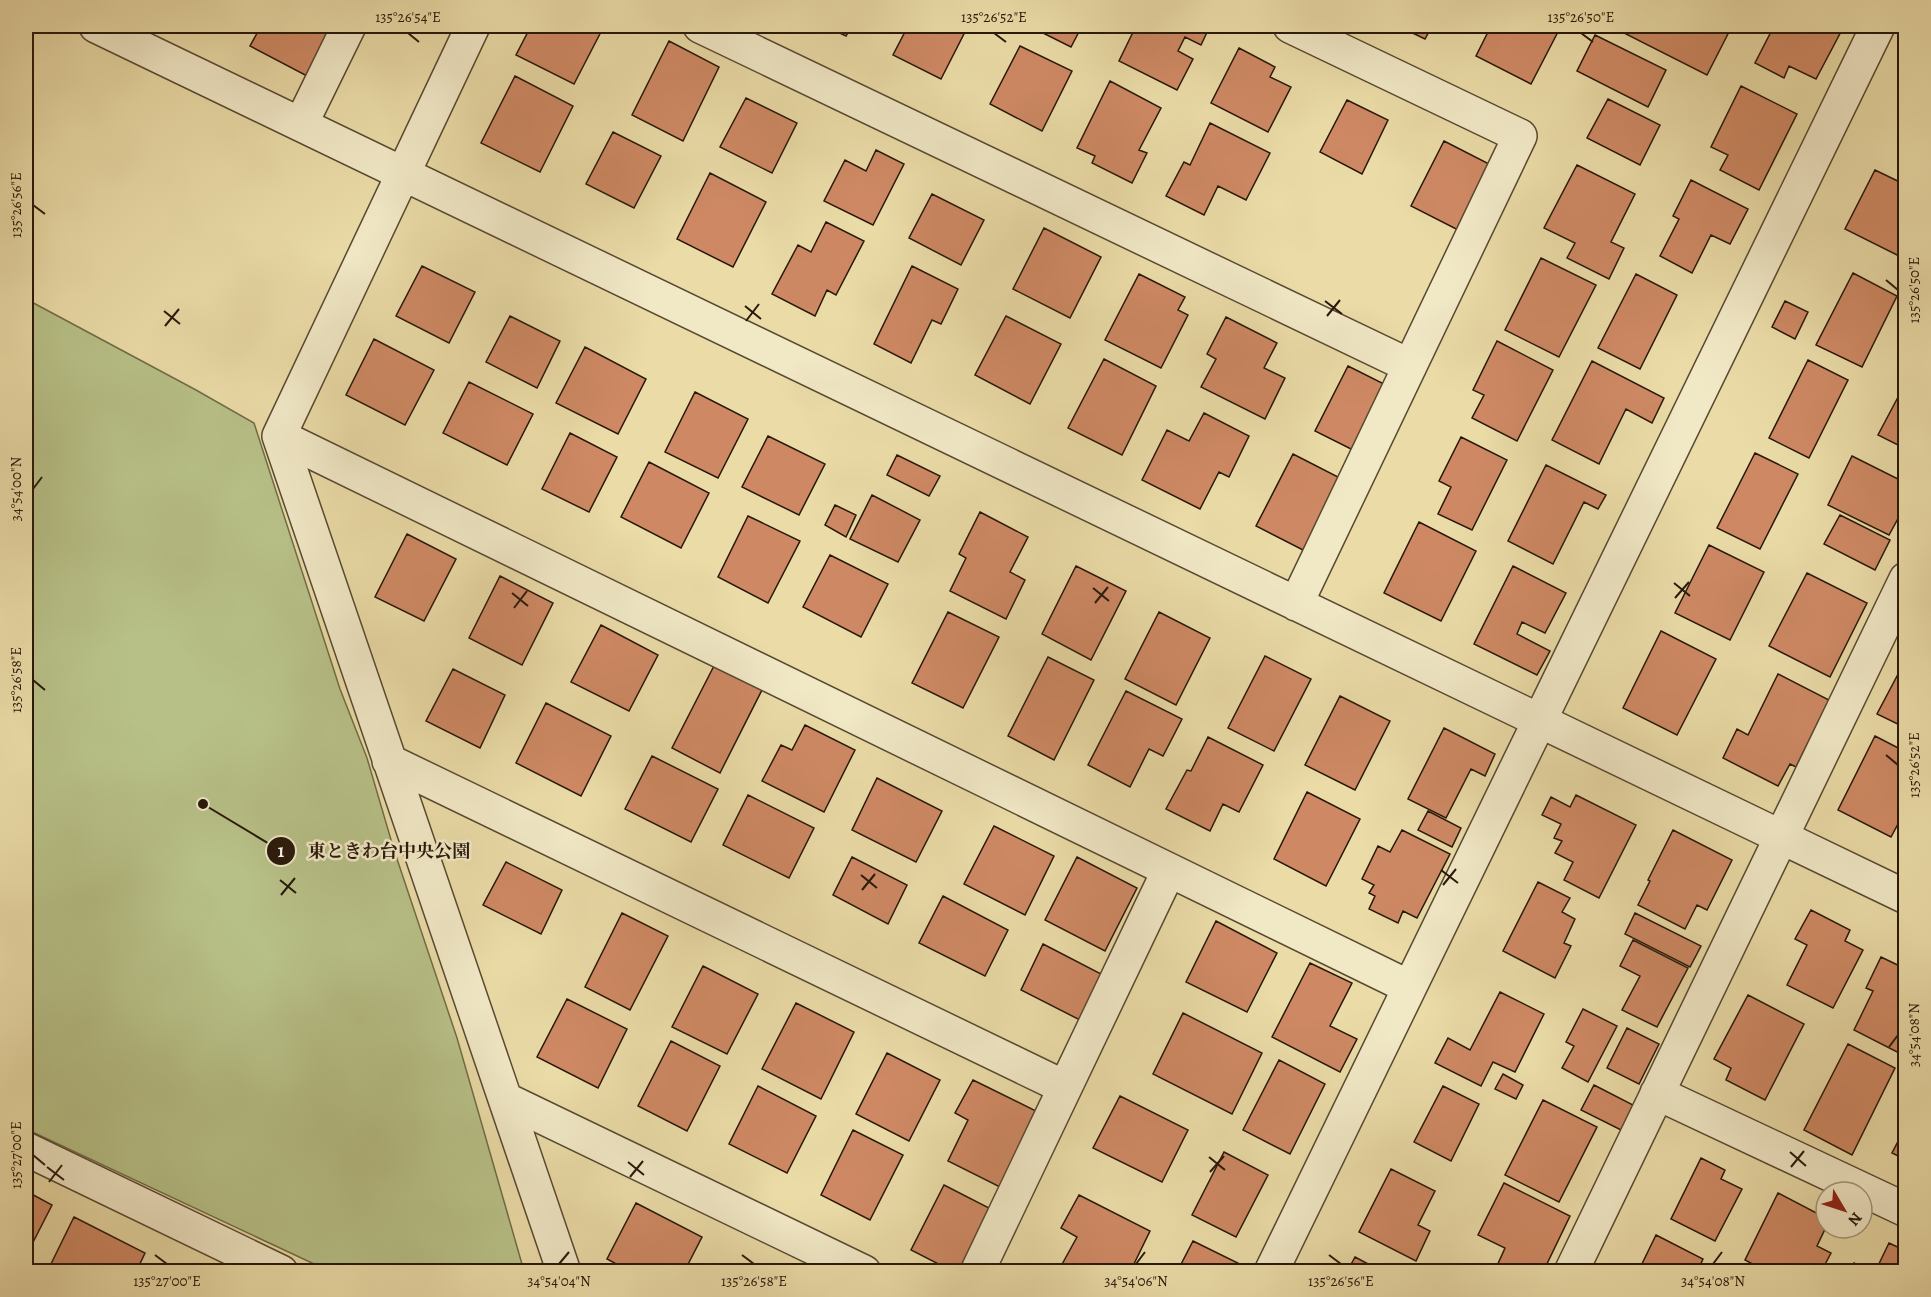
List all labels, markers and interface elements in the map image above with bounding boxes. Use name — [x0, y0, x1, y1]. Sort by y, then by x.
text: 135°26'54"E — [375, 7, 441, 27]
text: 135°26'52"E — [961, 7, 1027, 27]
text: 135°26'50"E — [1548, 7, 1614, 27]
text: 135°26'56"E — [6, 172, 26, 238]
text: 135°26'50"E — [1904, 257, 1924, 323]
text: 34°54'00"N — [6, 456, 26, 521]
text: 135°26'58"E — [6, 647, 26, 713]
text: 135°26'52"E — [1904, 732, 1924, 798]
callout: 東ときわ台中央公園 — [266, 833, 482, 869]
text: 1 — [278, 839, 285, 863]
text: 東ときわ台中央公園 — [308, 839, 470, 863]
text: 34°54'08"N — [1904, 1003, 1924, 1067]
text: 135°27'00"E — [6, 1121, 26, 1189]
north arrow — [1814, 1180, 1874, 1240]
text: N — [1842, 1207, 1867, 1231]
text: 135°27'00"E — [133, 1271, 201, 1291]
text: 34°54'04"N — [527, 1271, 591, 1291]
text: 135°26'58"E — [721, 1271, 787, 1291]
text: 34°54'06"N — [1104, 1271, 1168, 1291]
text: 135°26'56"E — [1308, 1271, 1374, 1291]
text: 34°54'08"N — [1681, 1271, 1745, 1291]

